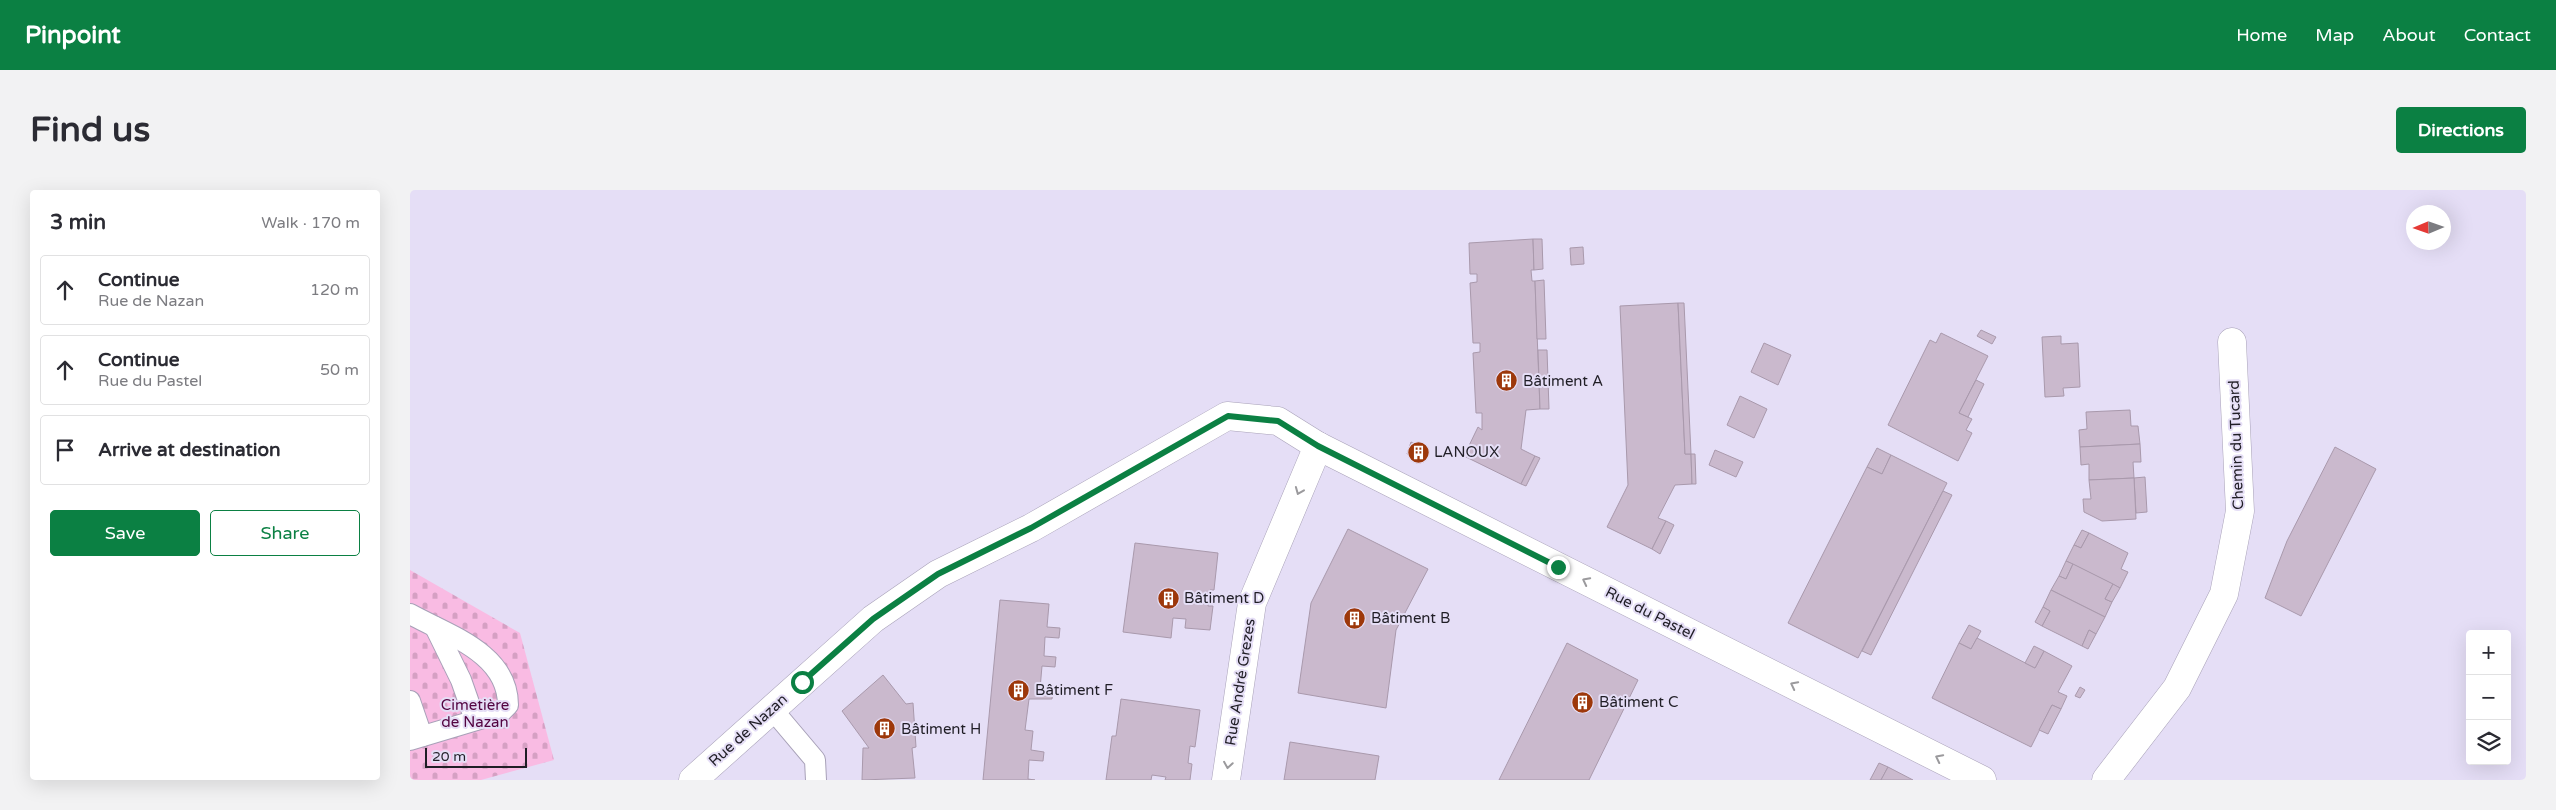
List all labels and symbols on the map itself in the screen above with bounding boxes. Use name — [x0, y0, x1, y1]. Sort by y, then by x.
north arrow — [2406, 205, 2451, 250]
building icon: Bâtiment A — [1495, 369, 1519, 393]
place label: Bâtiment A — [1523, 372, 1603, 390]
street label: Chemin du Tucard — [2225, 380, 2247, 510]
building icon: LANOUX — [1406, 440, 1430, 464]
place label: LANOUX — [1434, 443, 1499, 461]
one-way arrow — [1295, 486, 1306, 495]
route end — [1547, 556, 1570, 579]
one-way arrow — [1582, 577, 1591, 587]
street label: Rue du Pastel — [1602, 583, 1698, 643]
building icon: Bâtiment D — [1156, 586, 1180, 610]
place label: Bâtiment D — [1184, 589, 1264, 607]
building icon: Bâtiment B — [1343, 606, 1367, 630]
place label: Bâtiment B — [1371, 609, 1450, 627]
street label: Rue André Grezes — [1221, 617, 1259, 747]
route start — [791, 671, 814, 694]
building icon: Bâtiment F — [1007, 678, 1031, 702]
place label: Bâtiment F — [1035, 681, 1113, 699]
one-way arrow — [1790, 681, 1799, 691]
street label: Rue de Nazan — [705, 690, 791, 770]
building icon: Bâtiment C — [1571, 690, 1595, 714]
place label: Bâtiment C — [1599, 693, 1678, 711]
park label: Cimetière de Nazan — [441, 696, 509, 731]
building icon: Bâtiment H — [873, 717, 897, 741]
place label: Bâtiment H — [901, 720, 981, 738]
scale bar — [425, 745, 528, 768]
one-way arrow — [1935, 754, 1944, 764]
one-way arrow — [1223, 761, 1234, 769]

